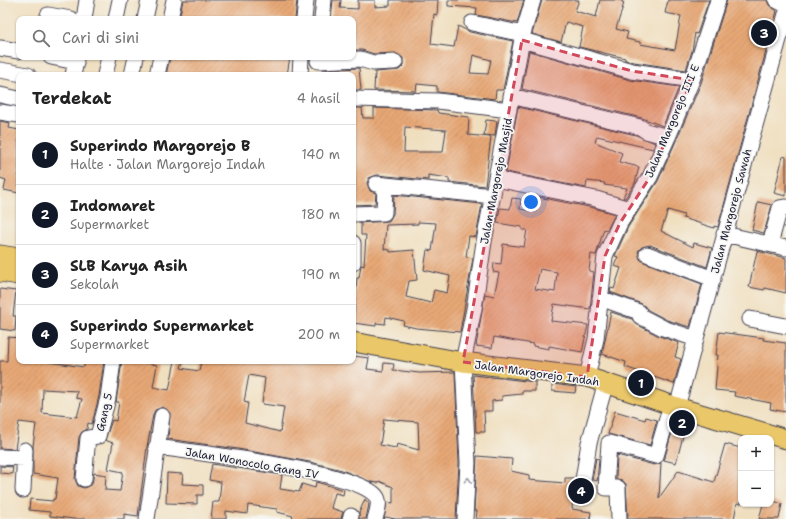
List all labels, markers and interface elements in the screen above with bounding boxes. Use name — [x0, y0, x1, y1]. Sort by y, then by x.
search box — [16, 16, 356, 60]
pin: 3 — [751, 18, 777, 48]
icon: search — [30, 27, 52, 49]
text: Cari di sini — [62, 28, 139, 48]
street label: Jalan Margorejo III E — [642, 62, 703, 180]
text: Terdekat — [32, 87, 112, 109]
text: 4 hasil — [297, 90, 340, 107]
street label: Jalan Margorejo Masjid — [477, 117, 516, 246]
text: Superindo Margorejo B — [70, 136, 250, 156]
text: 1 — [42, 146, 48, 163]
text: 140 m — [301, 146, 340, 163]
street label: Jalan Margorejo Sawah — [708, 147, 755, 275]
text: Halte · Jalan Margorejo Indah — [70, 156, 265, 173]
your location — [521, 192, 541, 212]
text: Indomaret — [70, 196, 155, 216]
text: 2 — [40, 206, 50, 223]
text: 180 m — [301, 206, 340, 223]
text: Supermarket — [70, 216, 149, 233]
text: SLB Karya Asih — [70, 256, 188, 276]
text: 3 — [40, 266, 50, 283]
text: 190 m — [301, 266, 340, 283]
text: Sekolah — [70, 276, 119, 293]
text: Superindo Supermarket — [70, 316, 254, 336]
text: 4 — [40, 326, 50, 343]
text: 200 m — [298, 326, 340, 343]
text: Supermarket — [70, 336, 149, 353]
street label: Jalan Margorejo Indah — [473, 357, 601, 390]
pin: 1 — [628, 368, 654, 398]
street label: Gang 5 — [93, 391, 116, 433]
pin: 2 — [669, 408, 695, 438]
map controls — [738, 435, 774, 507]
button: + — [738, 435, 774, 471]
street label: Jalan Wonocolo Gang IV — [184, 444, 320, 483]
button: − — [738, 471, 774, 507]
pin: 4 — [568, 476, 594, 506]
one-way arrow — [463, 477, 472, 483]

